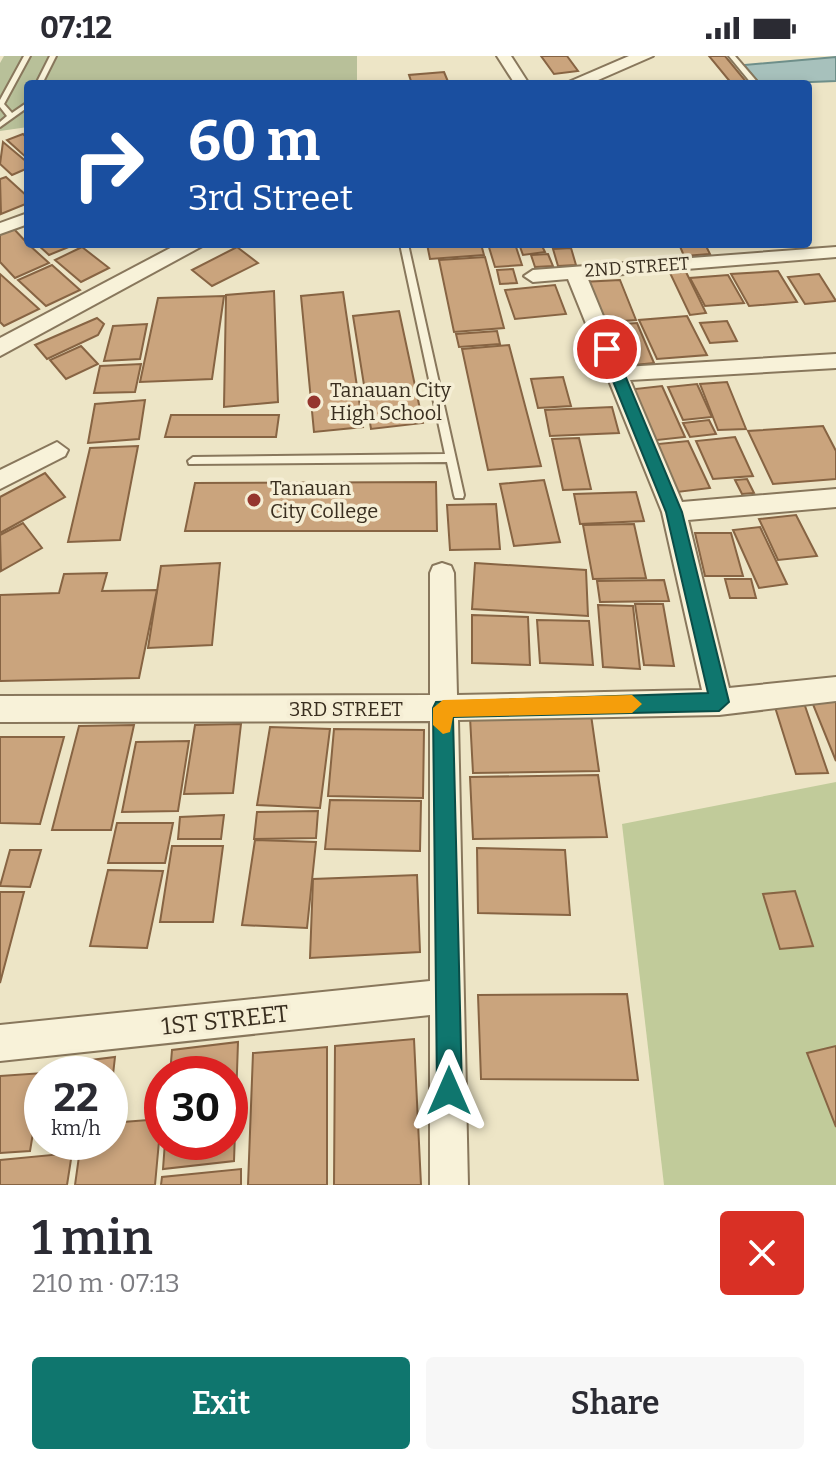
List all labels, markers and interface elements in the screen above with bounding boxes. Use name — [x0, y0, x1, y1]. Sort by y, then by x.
text: 07:12 — [40, 10, 112, 46]
text: 60 m — [188, 108, 320, 175]
icon: right — [56, 112, 160, 216]
text: 3rd Street — [188, 176, 353, 220]
street label: 2ND STREET — [584, 252, 691, 282]
pin — [573, 315, 641, 383]
icon: arrive — [585, 327, 629, 371]
place label: Tanauan City High School — [330, 378, 451, 425]
marker: Tanauan City High School — [305, 393, 323, 411]
place label: Tanauan City College — [270, 476, 378, 523]
marker: Tanauan City College — [245, 491, 263, 509]
street label: 3RD STREET — [289, 697, 403, 721]
street label: 1ST STREET — [160, 999, 290, 1041]
position arrow — [407, 1049, 491, 1133]
speed limit sign: 30 — [144, 1056, 248, 1160]
text: 22 — [53, 1074, 99, 1122]
text: km/h — [51, 1116, 101, 1140]
text: 1 min — [32, 1209, 153, 1267]
button: close — [720, 1211, 804, 1295]
text: 210 m · 07:13 — [32, 1268, 180, 1299]
button: Exit — [32, 1357, 410, 1449]
button: Share — [426, 1357, 804, 1449]

